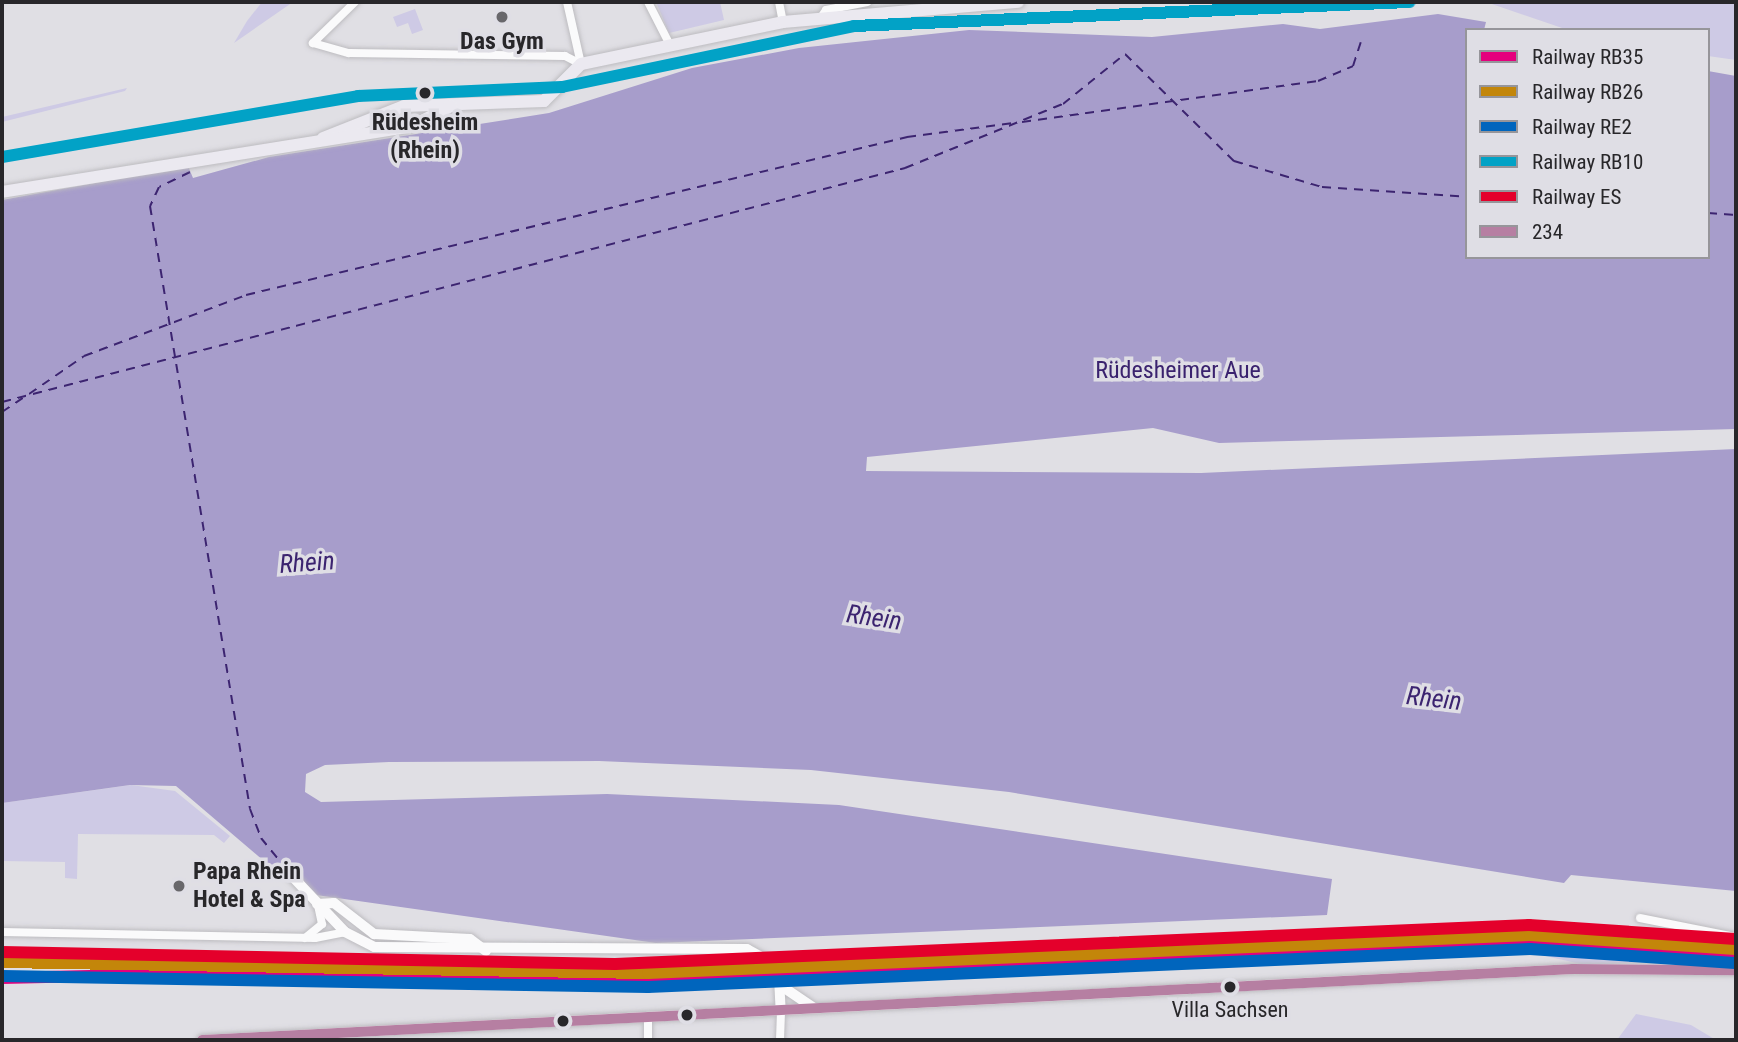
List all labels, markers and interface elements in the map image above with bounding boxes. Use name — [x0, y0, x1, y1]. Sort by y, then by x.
marker: Das Gym — [494, 9, 510, 25]
place label: Das Gym — [460, 28, 544, 56]
legend — [1465, 28, 1710, 259]
text: Railway RB35 — [1532, 45, 1643, 69]
text: Railway RB26 — [1532, 80, 1643, 104]
marker: Rüdesheim (Rhein) — [413, 81, 437, 105]
place label: Rüdesheim (Rhein) — [372, 109, 478, 165]
text: Railway RE2 — [1532, 115, 1632, 139]
text: Railway RB10 — [1532, 150, 1643, 174]
text: Railway ES — [1532, 185, 1621, 209]
text: 234 — [1532, 220, 1563, 244]
park label: Rüdesheimer Aue — [1095, 357, 1261, 385]
water label: Rhein — [278, 546, 336, 580]
water label: Rhein — [844, 599, 904, 637]
water label: Rhein — [1405, 681, 1463, 717]
place label: Papa Rhein Hotel & Spa — [193, 858, 306, 914]
marker: Papa Rhein Hotel & Spa — [171, 878, 187, 894]
marker: Villa Sachsen — [1223, 980, 1237, 994]
place label: Villa Sachsen — [1172, 997, 1288, 1023]
unlabelled marker — [680, 1008, 694, 1022]
unlabelled marker — [556, 1014, 570, 1028]

